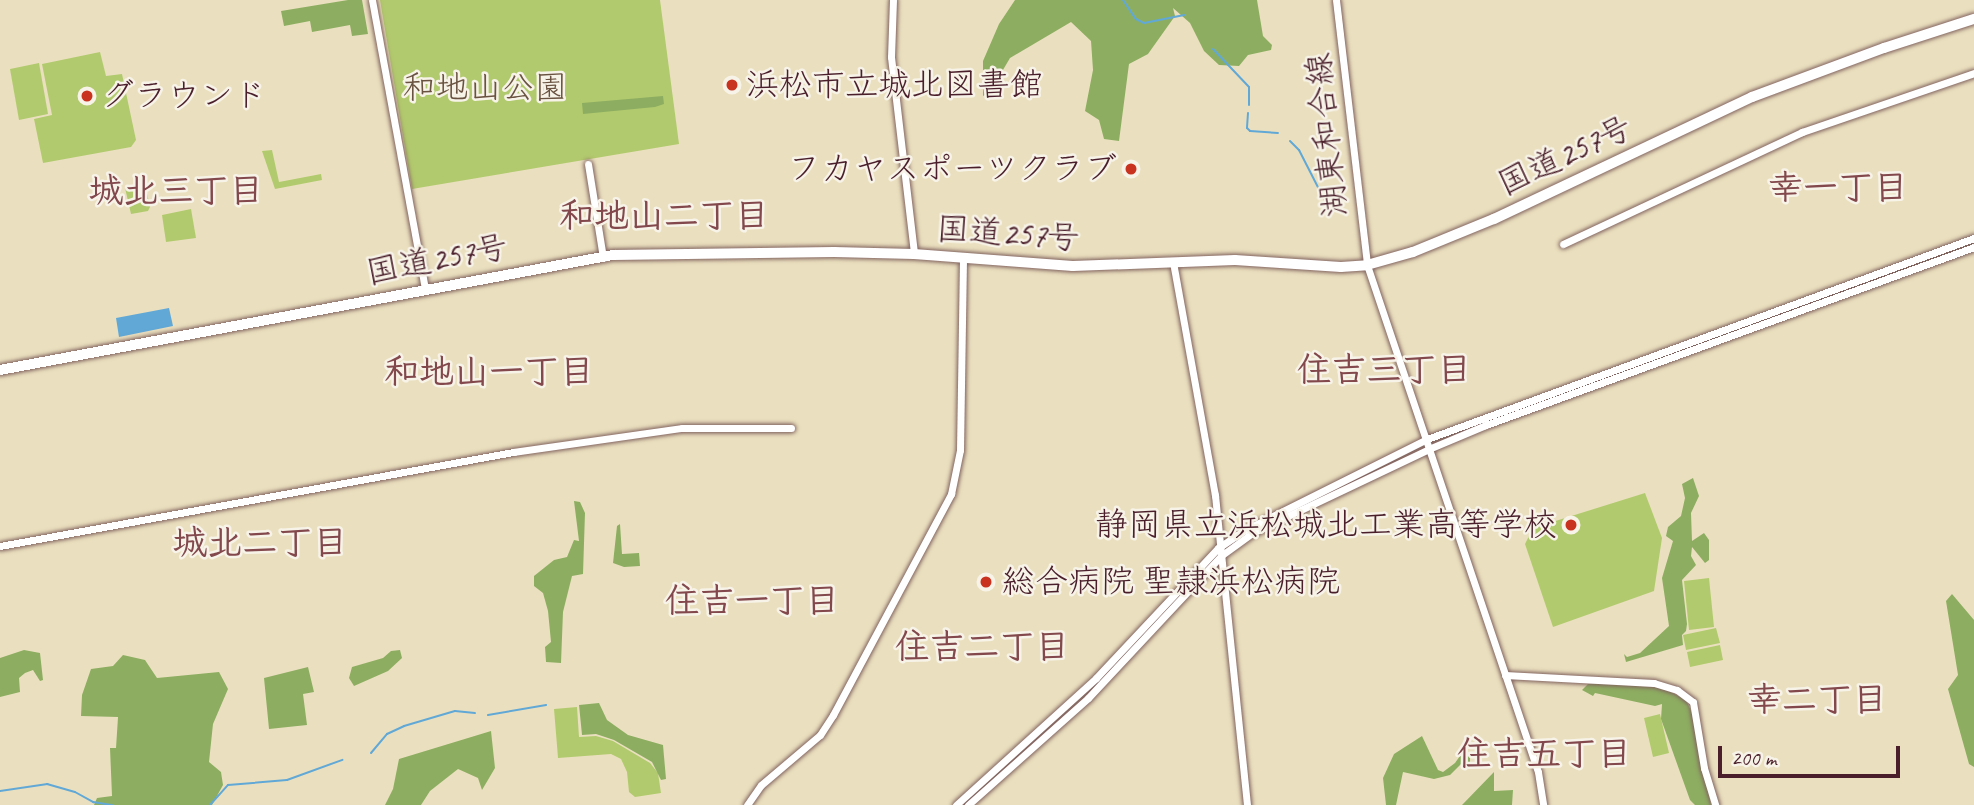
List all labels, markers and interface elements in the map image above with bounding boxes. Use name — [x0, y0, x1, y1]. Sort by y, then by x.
street label: 湖東和合線 — [1299, 51, 1355, 219]
place label: 浜松市立城北図書館 — [746, 65, 1043, 105]
park label: 和地山公園 — [403, 68, 567, 108]
place label: グラウンド — [101, 76, 266, 116]
marker: 浜松市立城北図書館 — [724, 77, 740, 93]
marker: グラウンド — [79, 88, 95, 104]
street label: 国道257号 — [1492, 108, 1638, 204]
place label: フカヤスポーツクラブ — [787, 149, 1117, 189]
marker: フカヤスポーツクラブ — [1123, 161, 1139, 177]
district label: 幸一丁目 — [1768, 167, 1908, 209]
district label: 城北三丁目 — [89, 170, 263, 212]
district label: 和地山二丁目 — [559, 195, 769, 237]
street label: 国道257号 — [935, 209, 1081, 259]
street label: 国道257号 — [363, 227, 511, 293]
district label: 住吉三丁目 — [1297, 349, 1471, 391]
district label: 和地山一丁目 — [384, 351, 594, 393]
place label: 静岡県立浜松城北工業高等学校 — [1095, 505, 1557, 545]
marker: 静岡県立浜松城北工業高等学校 — [1563, 517, 1579, 533]
district label: 城北二丁目 — [173, 522, 347, 564]
place label: 総合病院 聖隷浜松病院 — [1002, 562, 1340, 602]
marker: 総合病院 聖隷浜松病院 — [976, 572, 996, 592]
district label: 住吉一丁目 — [665, 580, 839, 622]
district label: 住吉二丁目 — [895, 626, 1069, 668]
district label: 幸二丁目 — [1747, 679, 1887, 721]
scale bar — [1722, 732, 1904, 776]
district label: 住吉五丁目 — [1457, 733, 1631, 775]
text: 200 m — [1731, 745, 1776, 771]

